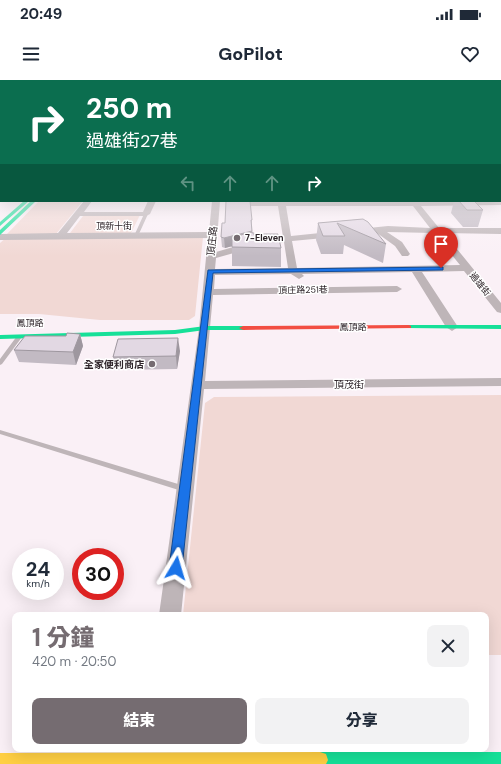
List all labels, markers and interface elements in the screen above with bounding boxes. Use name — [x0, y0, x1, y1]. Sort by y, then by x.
text: 20:49 — [20, 4, 62, 24]
text: GoPilot — [218, 42, 283, 66]
icon: menu — [20, 43, 42, 65]
icon: heart — [459, 43, 481, 65]
text: 250 m — [86, 90, 172, 127]
icon: right — [20, 96, 72, 148]
text: 過雄街27巷 — [86, 129, 178, 153]
icon: left — [177, 172, 199, 194]
icon: ahead — [219, 172, 241, 194]
icon: ahead — [261, 172, 283, 194]
icon: right — [303, 172, 325, 194]
street label: 頂新十街 — [96, 220, 132, 232]
street label: 頂庄路 — [204, 225, 220, 257]
pin — [424, 227, 458, 268]
place label: 7-Eleven — [245, 232, 284, 244]
marker: 7-Eleven — [232, 233, 242, 243]
icon: arrive — [430, 233, 452, 255]
street label: 過雄街 — [467, 270, 493, 298]
street label: 頂庄路251巷 — [278, 284, 328, 296]
street label: 鳳頂路 — [16, 317, 44, 329]
street label: 鳳頂路 — [339, 321, 367, 333]
place label: 全家便利商店 — [84, 358, 144, 371]
marker: 全家便利商店 — [147, 359, 157, 369]
street label: 頂茂街 — [334, 378, 364, 391]
position arrow — [155, 547, 197, 589]
speed limit sign: 30 — [72, 548, 124, 600]
text: 24 — [26, 556, 50, 582]
text: km/h — [26, 577, 50, 590]
text: 1 分鐘 — [32, 622, 94, 653]
button: close — [427, 625, 469, 667]
text: 420 m · 20:50 — [32, 653, 116, 670]
button: 結束 — [32, 698, 247, 744]
button: 分享 — [255, 698, 469, 744]

